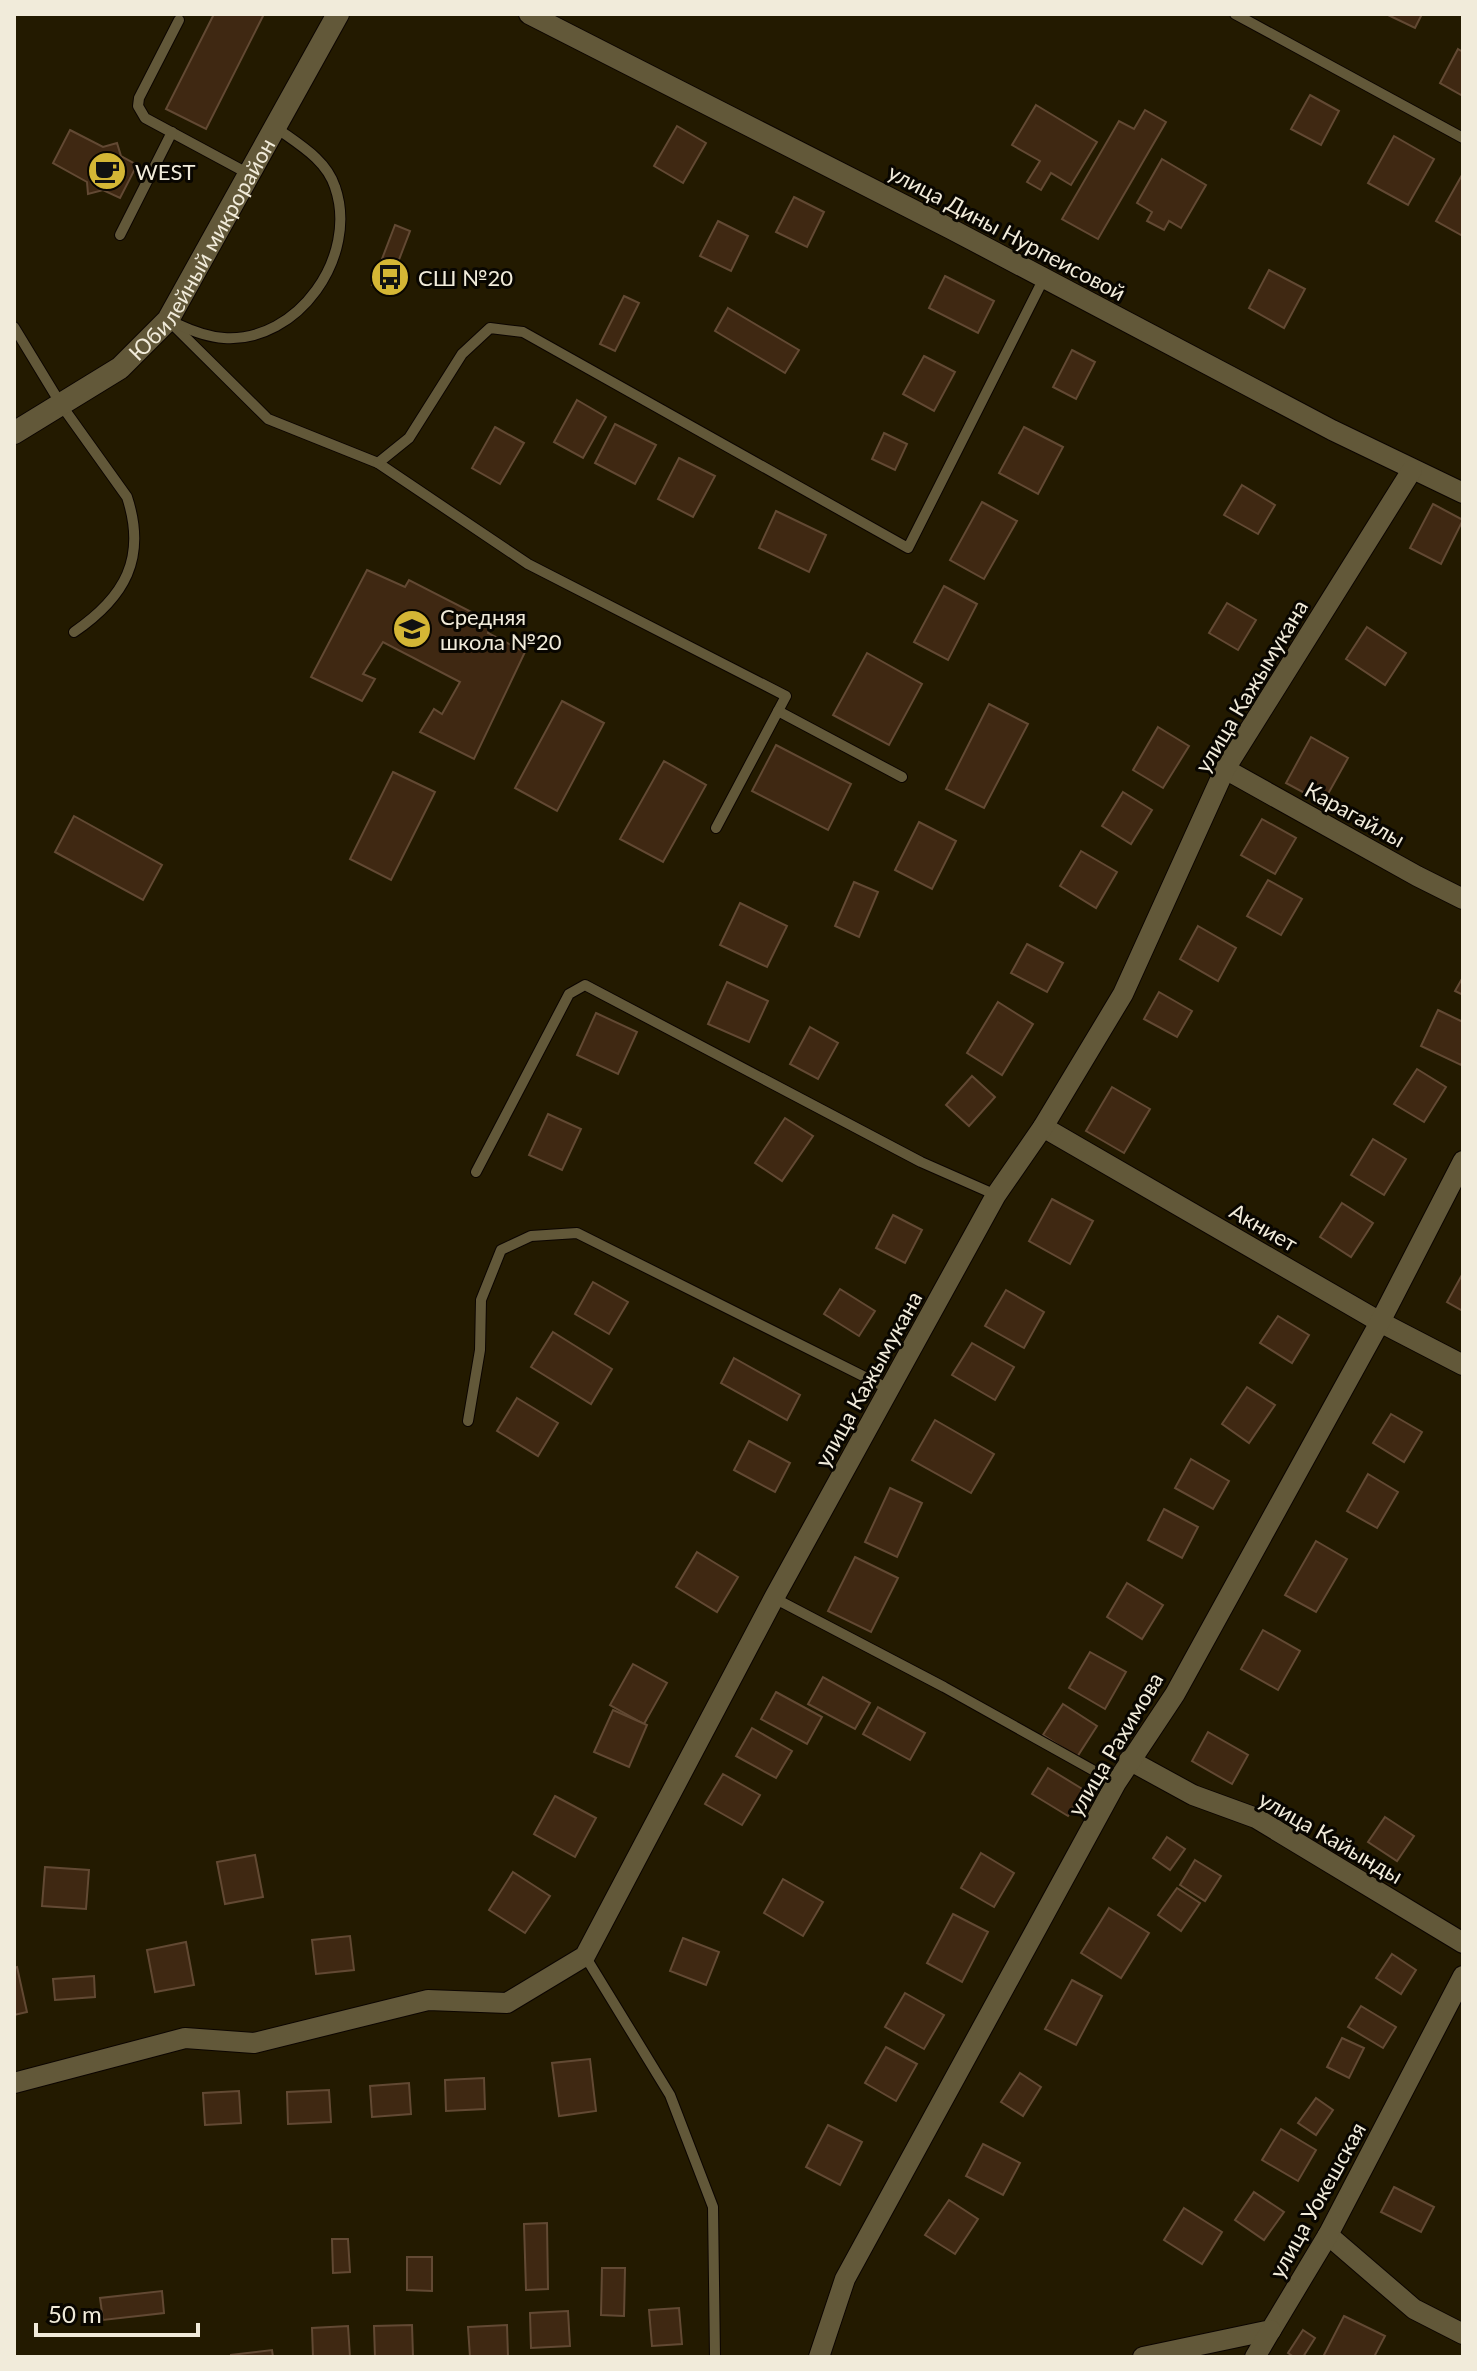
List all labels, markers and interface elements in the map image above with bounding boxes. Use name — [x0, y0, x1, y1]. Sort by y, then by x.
street label: Юбилейный микрорайон — [122, 133, 280, 366]
cafe icon: WEST — [86, 150, 128, 192]
place label: WEST — [135, 158, 195, 185]
street label: улица Дины Нурпеисовой — [884, 158, 1130, 306]
bus stop icon: СШ №20 — [369, 256, 411, 298]
place label: СШ №20 — [418, 264, 513, 291]
street label: улица Кажымукана — [1189, 595, 1313, 777]
place label: Средняя школа №20 — [440, 603, 562, 655]
school or university icon: Средняя школа №20 — [391, 608, 433, 650]
street label: Карагайлы — [1300, 776, 1410, 852]
street label: Акниет — [1225, 1197, 1303, 1257]
street label: улица Кажымукана — [808, 1286, 928, 1472]
street label: улица Рахимова — [1061, 1667, 1169, 1821]
street label: улица Кайынды — [1254, 1785, 1408, 1889]
street label: улица Уокешская — [1263, 2117, 1371, 2283]
scale bar — [36, 2287, 198, 2337]
text: 50 m — [48, 2299, 102, 2328]

